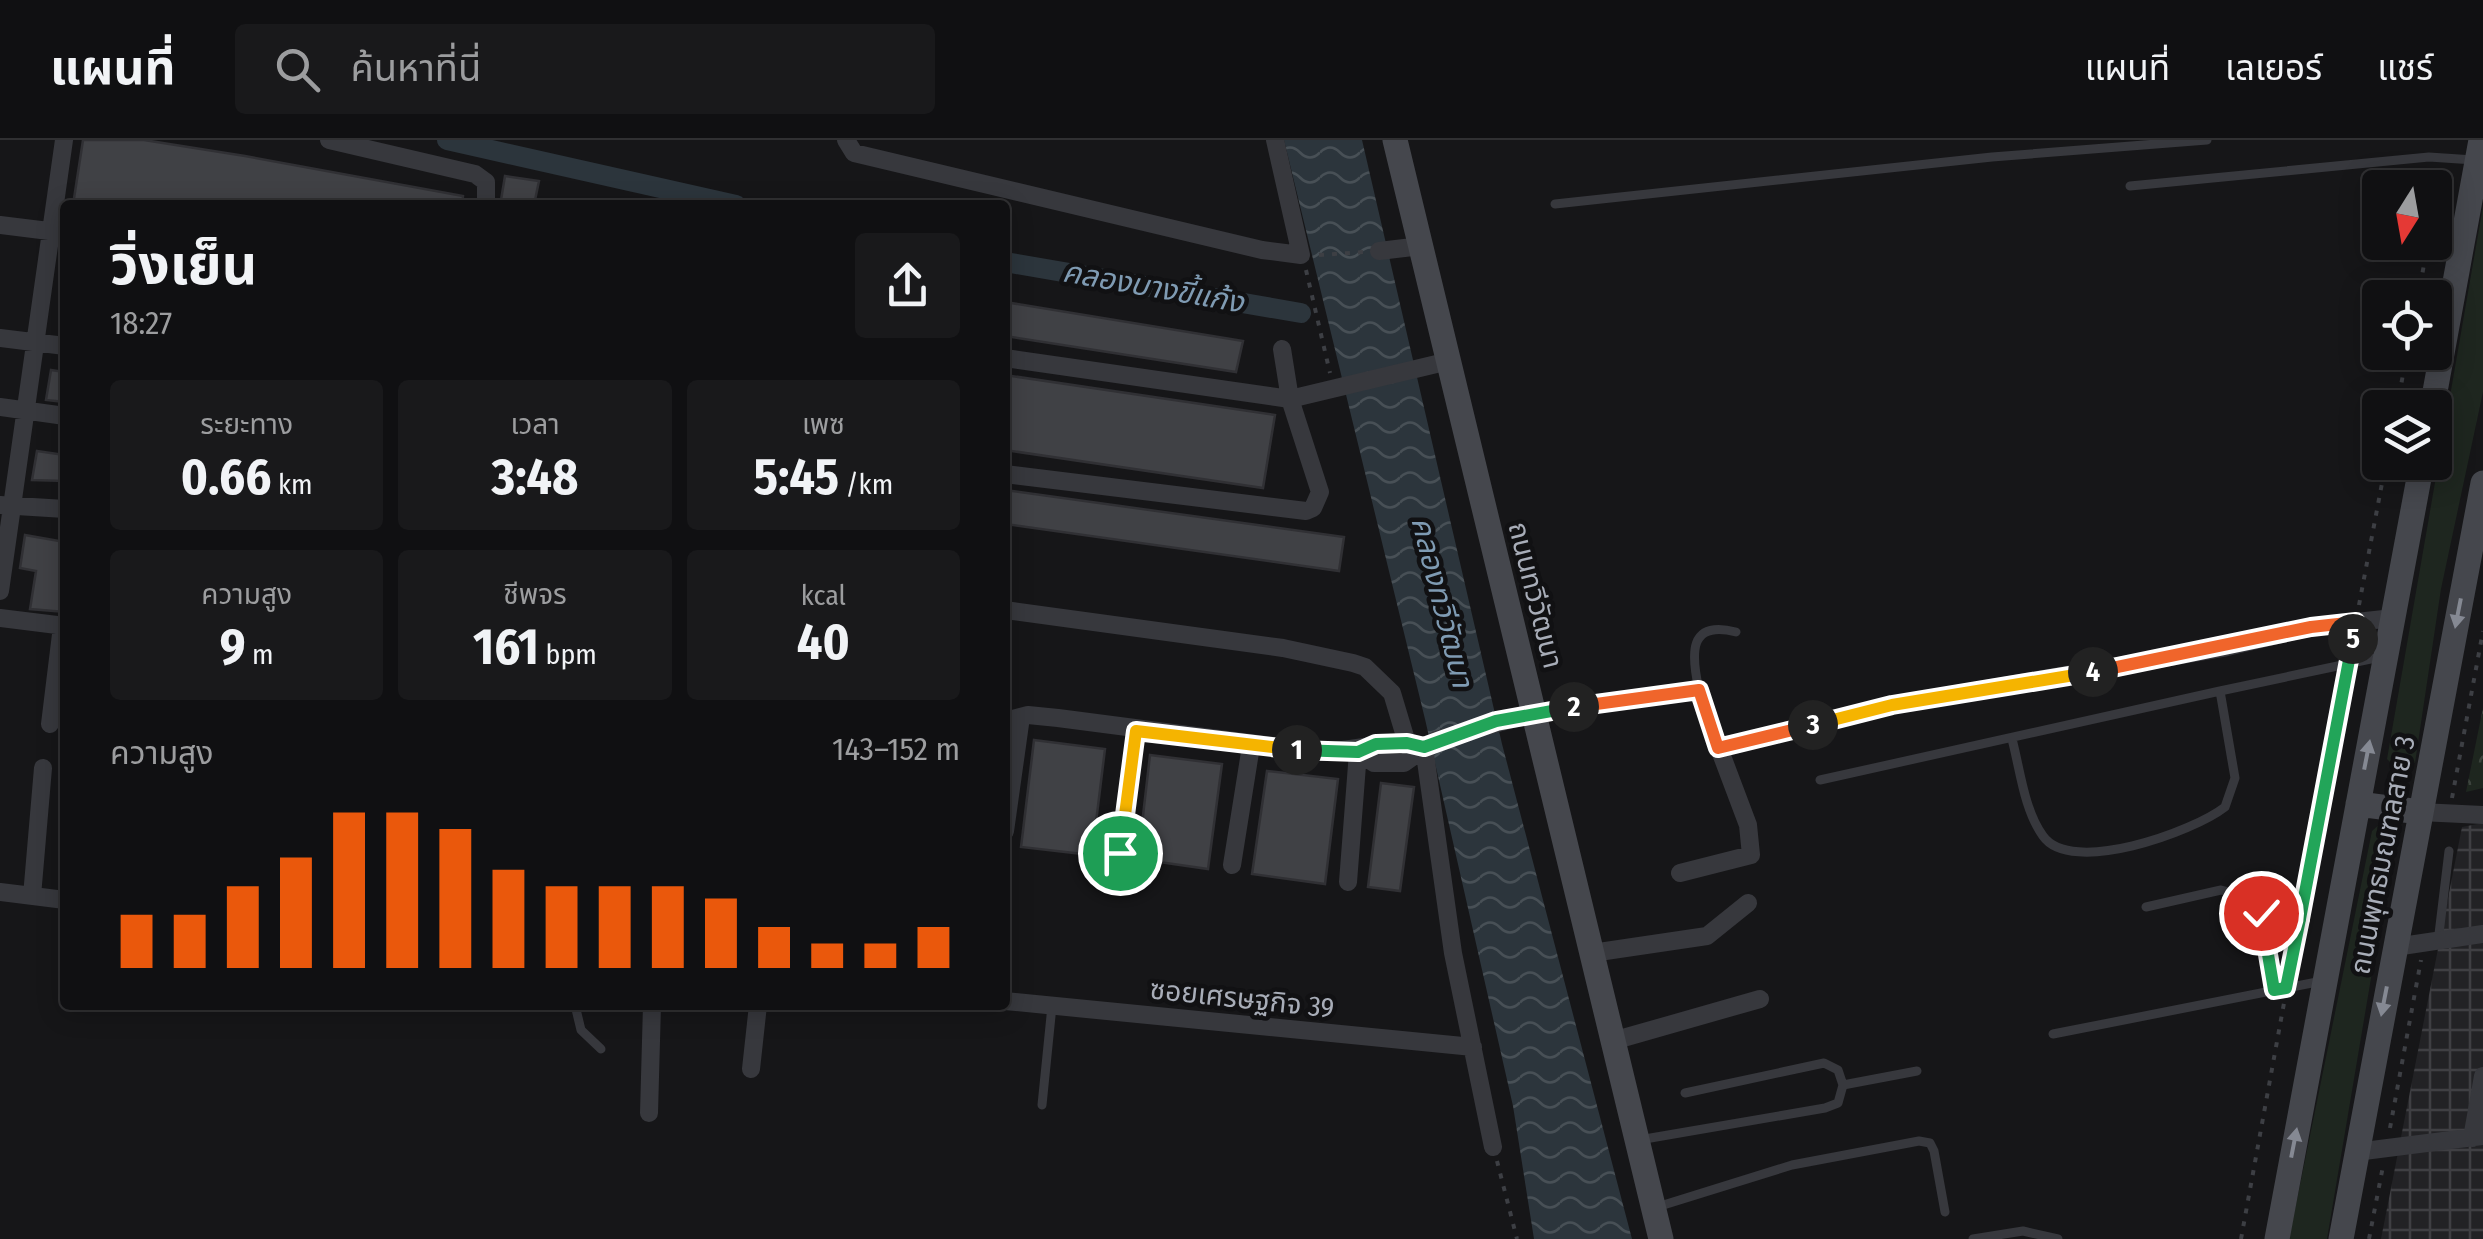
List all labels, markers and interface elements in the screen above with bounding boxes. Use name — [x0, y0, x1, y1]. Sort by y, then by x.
search box — [235, 24, 935, 114]
text: แผนที่ — [50, 39, 175, 97]
icon: search — [270, 42, 325, 97]
text: ค้นหาที่นี่ — [350, 45, 481, 91]
text: แผนที่ — [2085, 47, 2170, 89]
text: เลเยอร์ — [2225, 47, 2322, 89]
text: แชร์ — [2377, 47, 2433, 89]
north arrow — [2362, 170, 2452, 260]
map controls — [2362, 170, 2452, 480]
text: วิ่งเย็น — [110, 233, 257, 299]
button: share — [855, 233, 960, 338]
water label: คลองบางขี้แก้ง — [1060, 250, 1249, 321]
button: locate — [2362, 280, 2452, 370]
text: 18:27 — [110, 304, 172, 342]
button: layers — [2362, 390, 2452, 480]
text: ระยะทาง — [200, 408, 293, 441]
text: เวลา — [510, 408, 560, 441]
text: เพซ — [802, 408, 845, 441]
text: 0.66 — [181, 447, 271, 507]
text: 3:48 — [492, 447, 578, 507]
text: 5:45 — [753, 447, 839, 507]
text: km — [271, 468, 313, 501]
text: /km — [839, 468, 893, 501]
water label: คลองทวีวัฒนา — [1403, 513, 1481, 693]
street label: ถนนทวีวัฒนา — [1501, 519, 1570, 672]
text: ความสูง — [201, 578, 292, 611]
text: ชีพจร — [503, 578, 567, 611]
text: kcal — [801, 579, 846, 612]
one-way arrow — [2450, 598, 2465, 629]
text: 40 — [797, 612, 850, 672]
pin: 5 — [2328, 614, 2378, 664]
text: 9 — [220, 617, 246, 677]
text: 161 — [473, 617, 539, 677]
text: 5 — [2346, 622, 2360, 655]
text: m — [246, 638, 274, 671]
text: bpm — [539, 638, 597, 671]
pin: 4 — [2068, 647, 2118, 697]
text: 4 — [2086, 655, 2100, 688]
pin: 2 — [1549, 682, 1599, 732]
text: 2 — [1568, 690, 1580, 723]
pin: 3 — [1788, 700, 1838, 750]
text: 3 — [1806, 708, 1820, 741]
pin: 1 — [1272, 725, 1322, 775]
text: 143–152 m — [832, 730, 960, 768]
text: 1 — [1291, 733, 1303, 766]
street label: ถนนพุทธมณฑลสาย 3 — [2343, 733, 2422, 977]
text: ความสูง — [110, 734, 214, 772]
one-way arrow — [2360, 739, 2375, 770]
pin — [1078, 811, 1163, 896]
icon: arrive — [1093, 826, 1148, 881]
pin — [2219, 871, 2304, 956]
icon: check — [2234, 886, 2289, 941]
street label: ซอยเศรษฐกิจ 39 — [1148, 972, 1336, 1025]
one-way arrow — [2376, 986, 2392, 1017]
one-way arrow — [2287, 1127, 2302, 1158]

